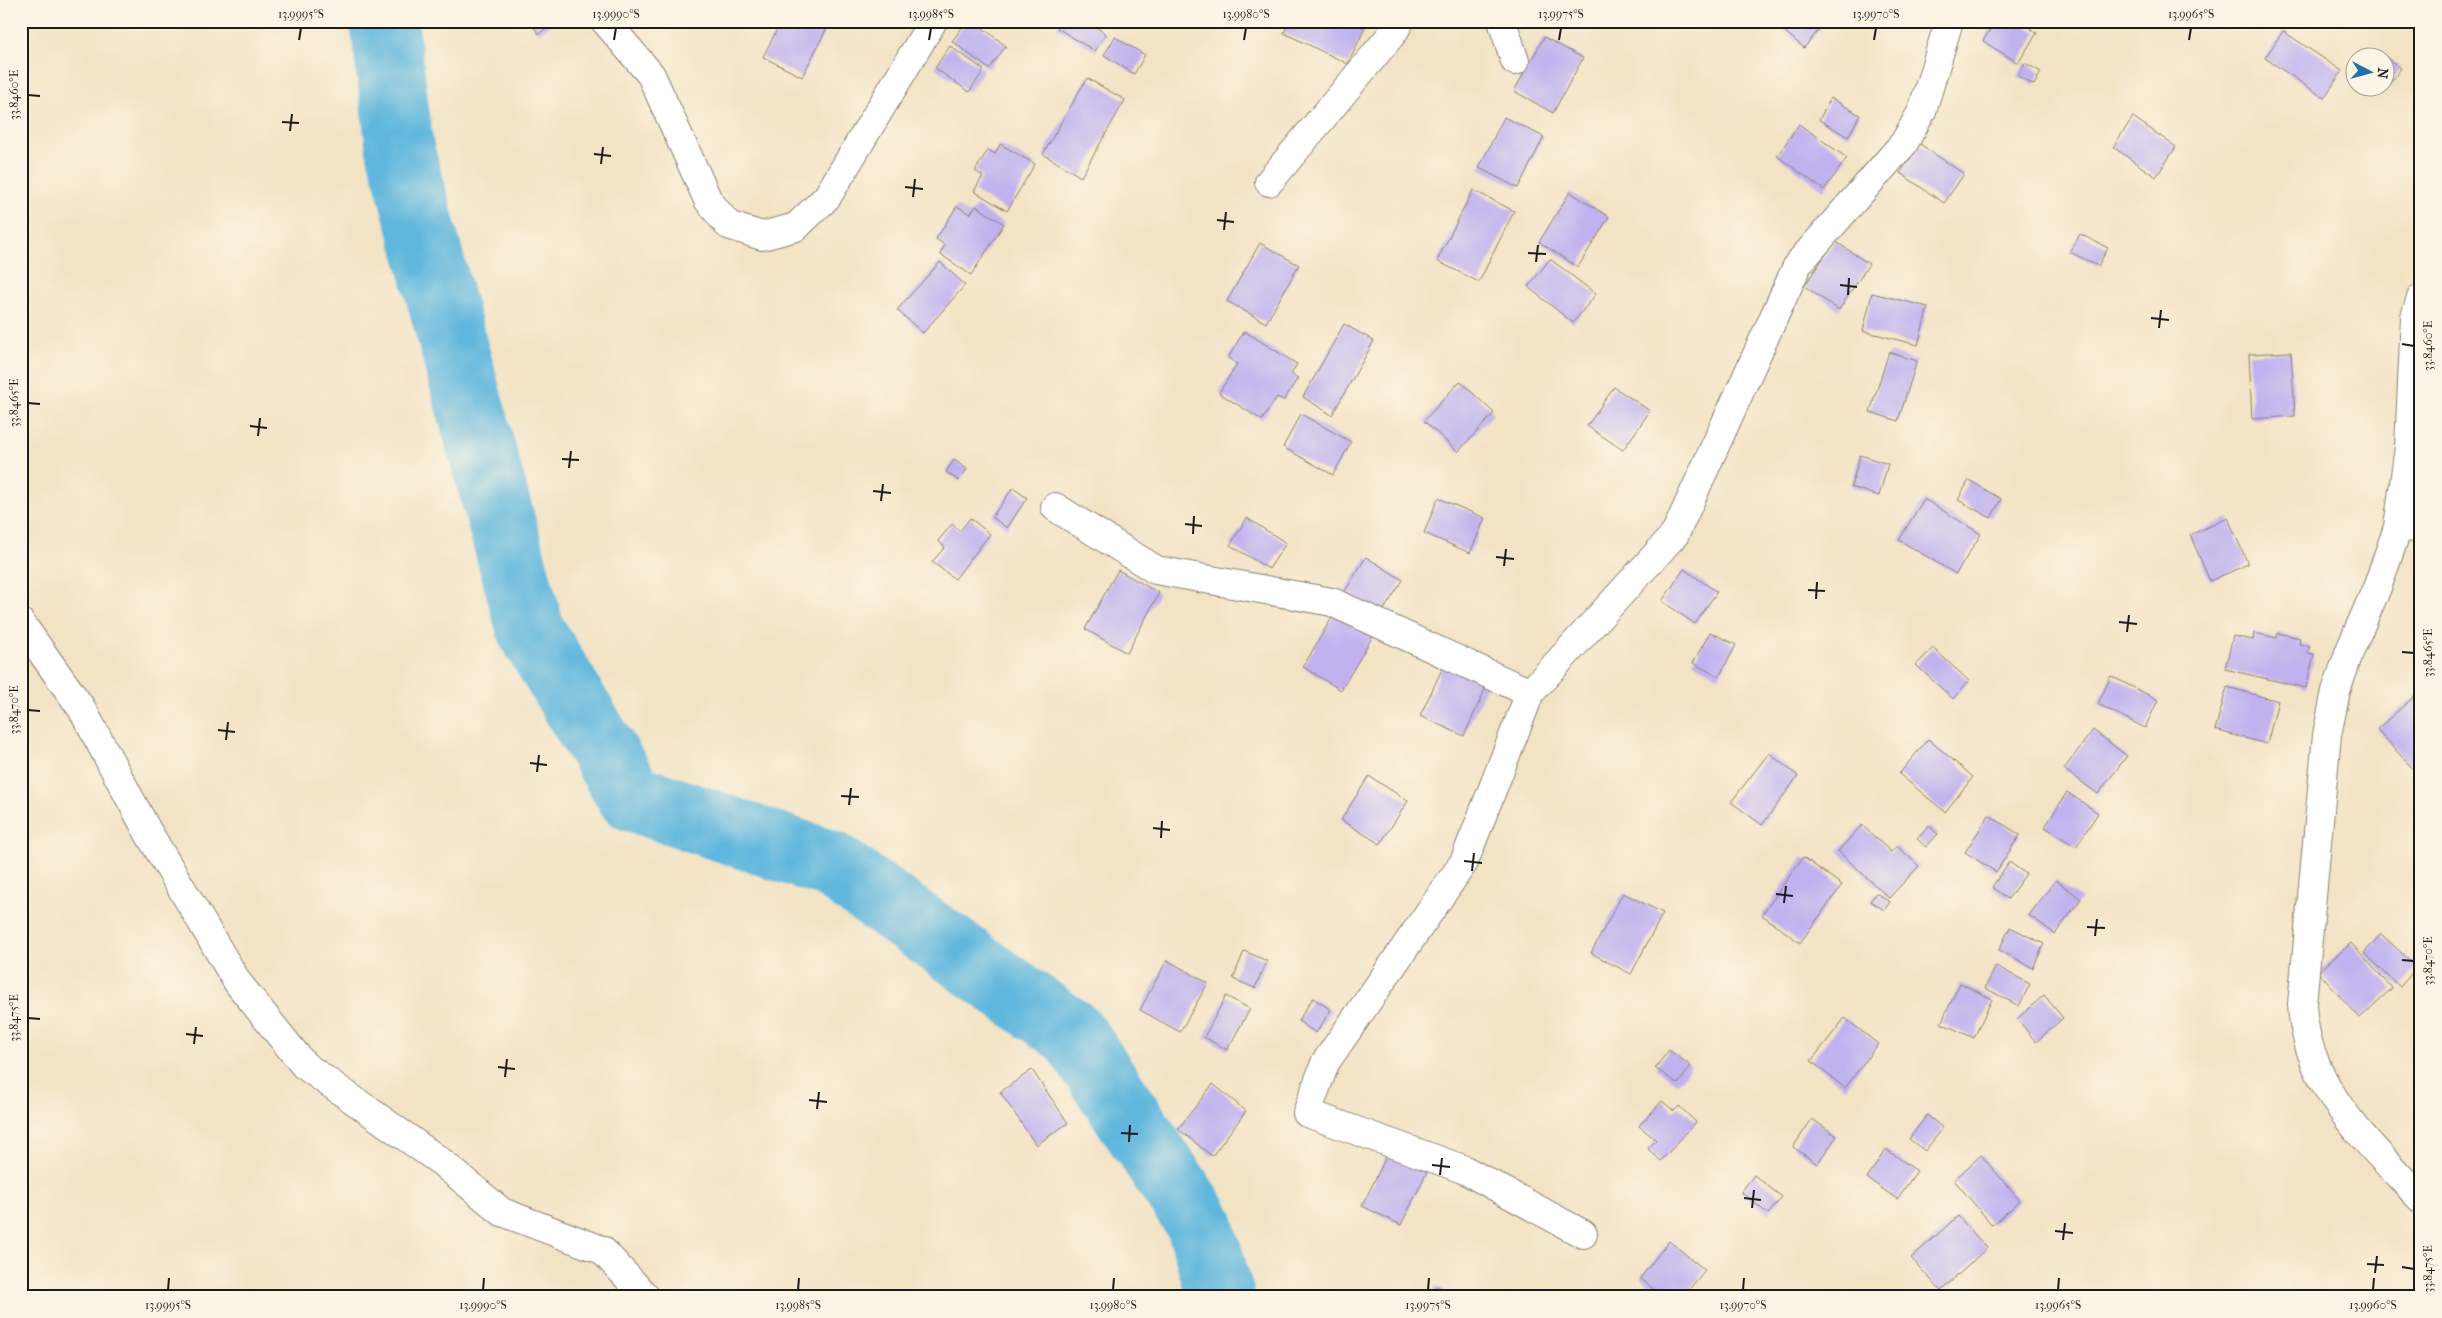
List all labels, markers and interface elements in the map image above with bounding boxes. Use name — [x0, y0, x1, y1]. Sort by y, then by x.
text: 13.9995°S — [278, 7, 324, 21]
text: 13.9990°S — [592, 7, 640, 21]
text: 13.9985°S — [908, 7, 954, 21]
text: 13.9980°S — [1222, 7, 1270, 21]
text: 13.9975°S — [1538, 7, 1584, 21]
text: 13.9970°S — [1853, 7, 1899, 21]
text: 13.9965°S — [2168, 7, 2214, 21]
north arrow — [2344, 48, 2394, 98]
text: N — [2373, 67, 2391, 80]
text: 33.8460°E — [7, 70, 21, 120]
text: 33.8460°E — [2421, 321, 2435, 371]
text: 33.8465°E — [7, 379, 21, 427]
text: 33.8465°E — [2421, 629, 2435, 677]
text: 33.8470°E — [7, 686, 21, 734]
text: 33.8470°E — [2421, 937, 2435, 985]
text: 33.8475°E — [7, 994, 21, 1042]
text: 33.8475°E — [2421, 1245, 2435, 1293]
text: 13.9995°S — [145, 1298, 191, 1312]
text: 13.9990°S — [459, 1298, 507, 1312]
text: 13.9985°S — [775, 1298, 821, 1312]
text: 13.9980°S — [1089, 1298, 1137, 1312]
text: 13.9975°S — [1405, 1298, 1451, 1312]
text: 13.9970°S — [1720, 1298, 1766, 1312]
text: 13.9965°S — [2035, 1298, 2081, 1312]
text: 13.9960°S — [2349, 1298, 2397, 1312]

